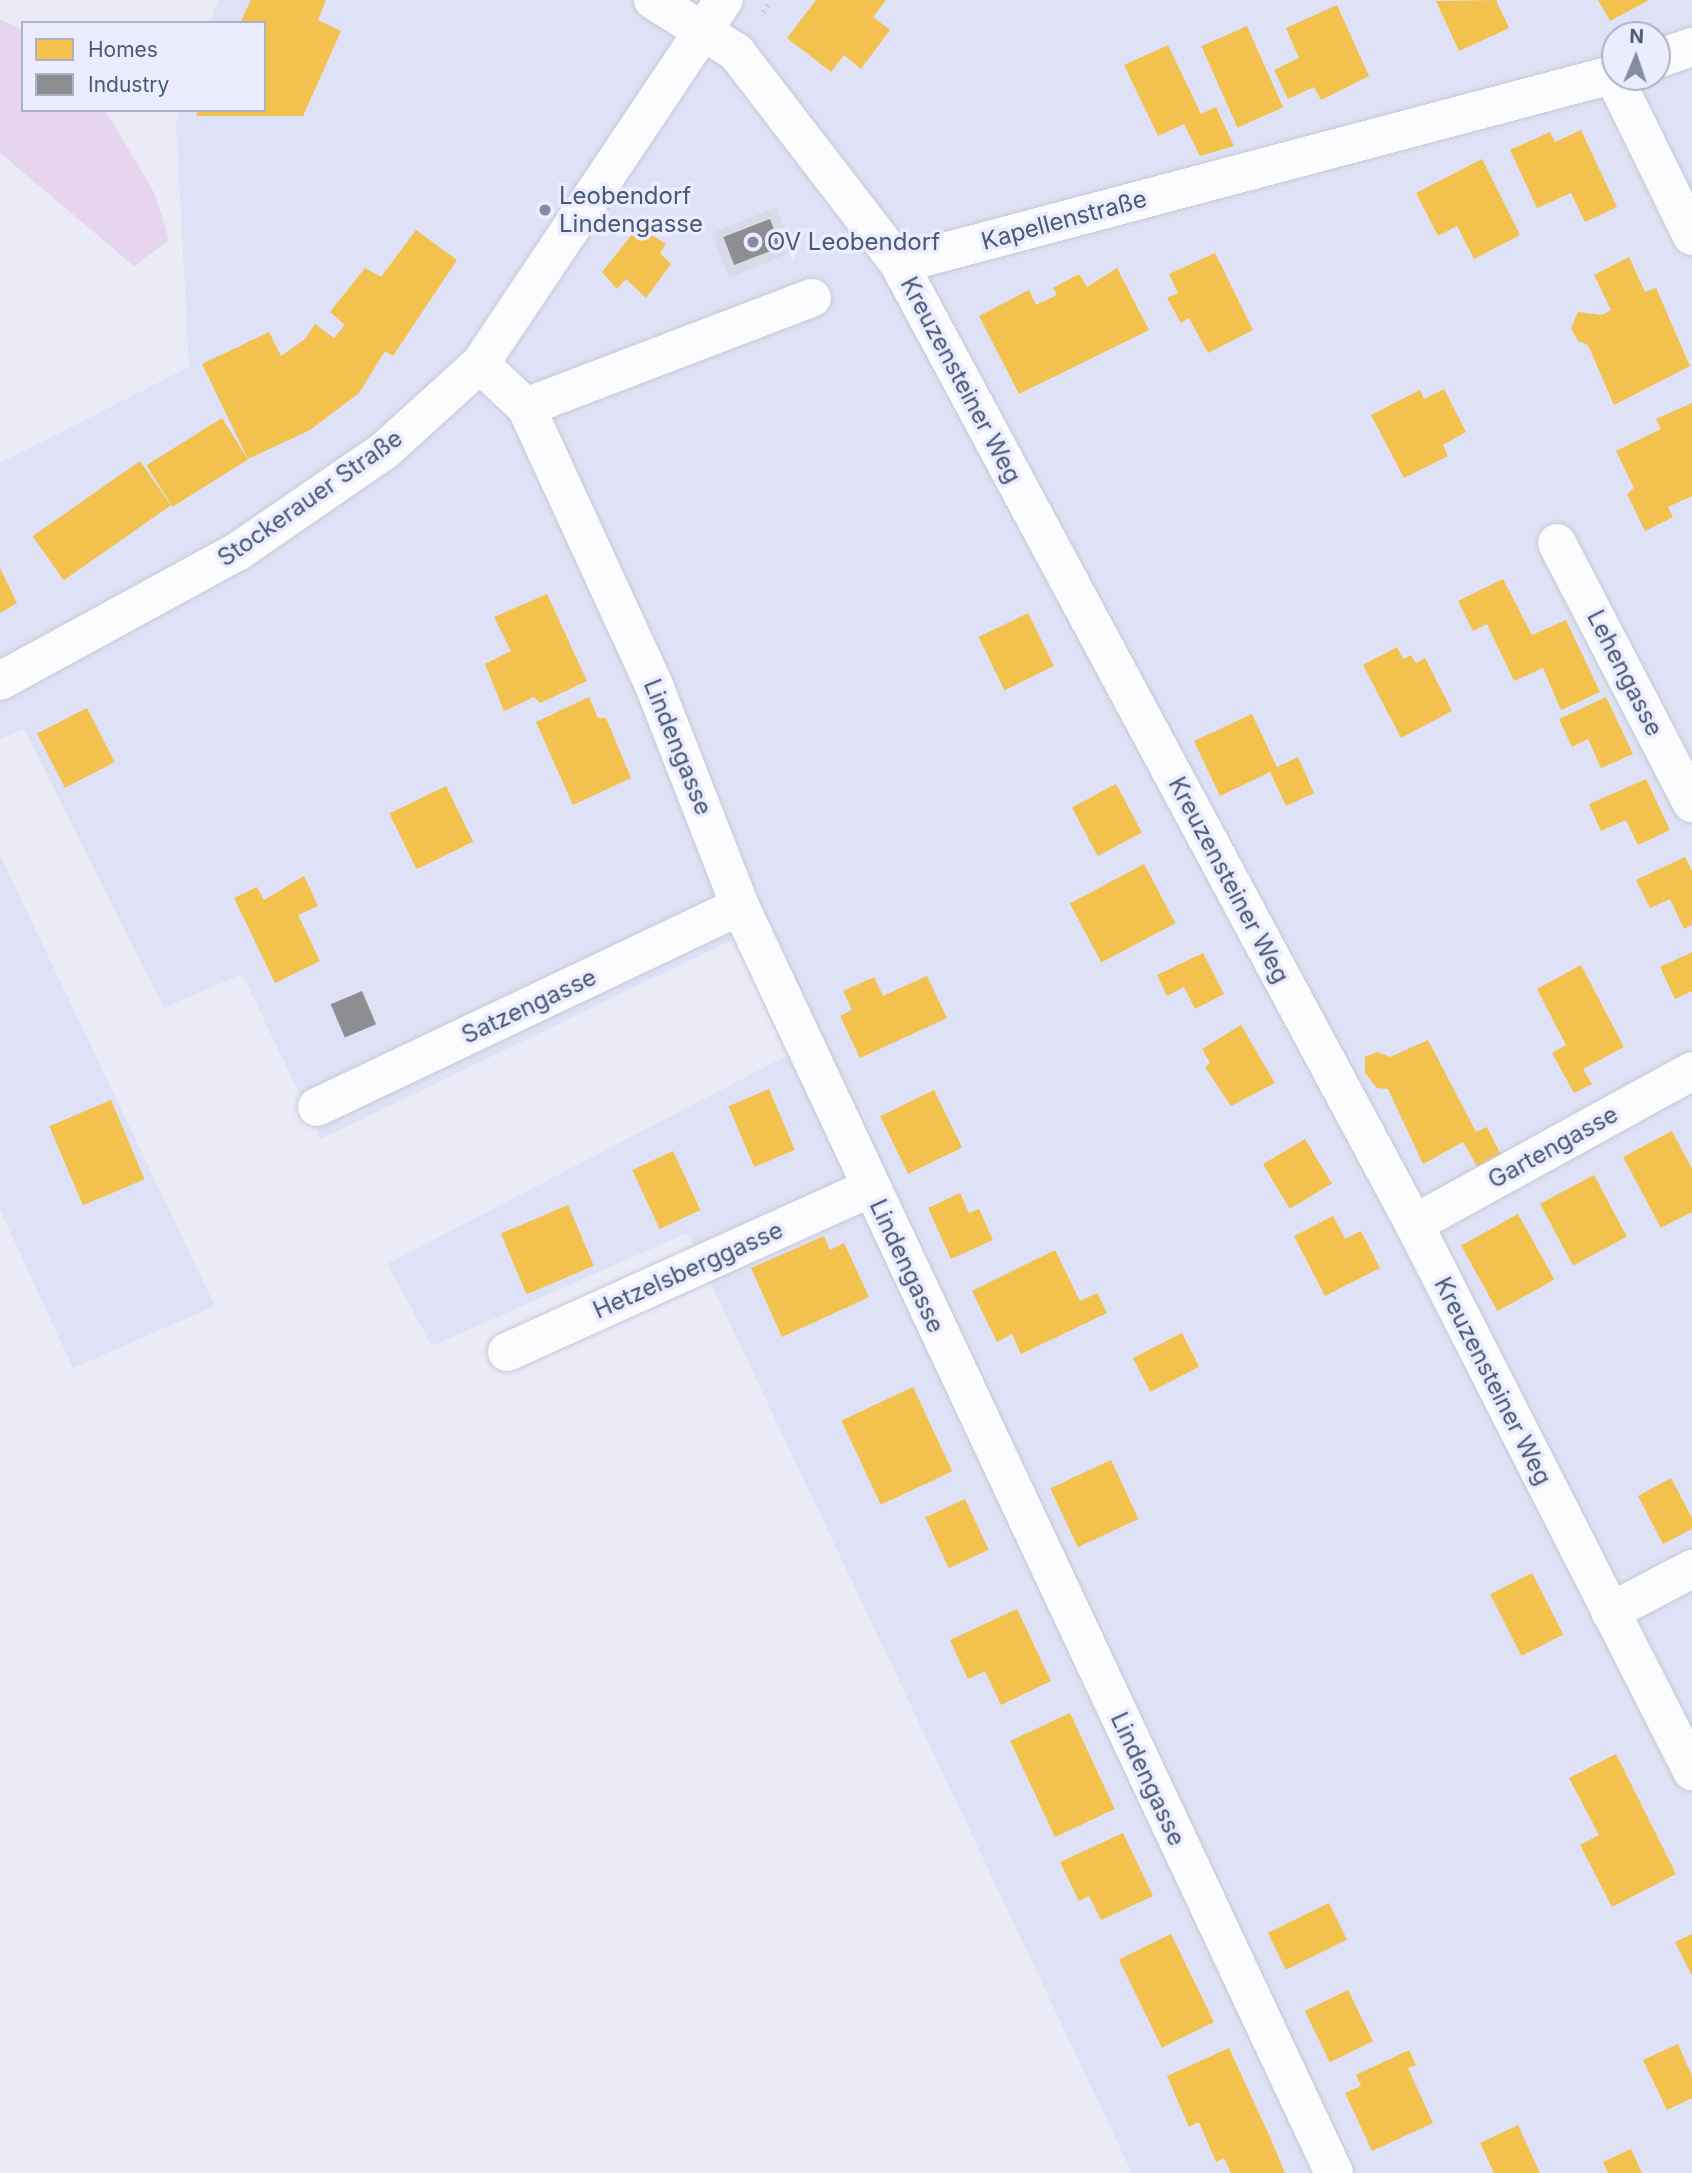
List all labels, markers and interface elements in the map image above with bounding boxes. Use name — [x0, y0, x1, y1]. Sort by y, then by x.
legend — [21, 21, 266, 112]
north arrow — [1601, 21, 1671, 91]
text: N — [1629, 25, 1644, 48]
text: Homes — [88, 37, 158, 62]
text: Industry — [88, 72, 169, 97]
place label: Leobendorf Lindengasse — [559, 182, 703, 238]
street label: Kapellenstraße — [978, 184, 1150, 256]
marker: Leobendorf Lindengasse — [537, 202, 553, 218]
place label: OV Leobendorf — [767, 228, 940, 256]
marker: OV Leobendorf — [745, 234, 761, 250]
street label: Kreuzensteiner Weg — [894, 272, 1028, 488]
street label: Stockerauer Straße — [212, 423, 408, 573]
street label: Lehengasse — [1581, 605, 1669, 741]
street label: Lindengasse — [638, 675, 718, 819]
street label: Kreuzensteiner Weg — [1162, 772, 1296, 988]
street label: Satzengasse — [457, 962, 601, 1050]
street label: Gartengasse — [1483, 1099, 1623, 1195]
street label: Lindengasse — [864, 1195, 950, 1337]
street label: Hetzelsberggasse — [589, 1215, 787, 1325]
street label: Kreuzensteiner Weg — [1428, 1272, 1558, 1490]
street label: Lindengasse — [1105, 1708, 1191, 1850]

